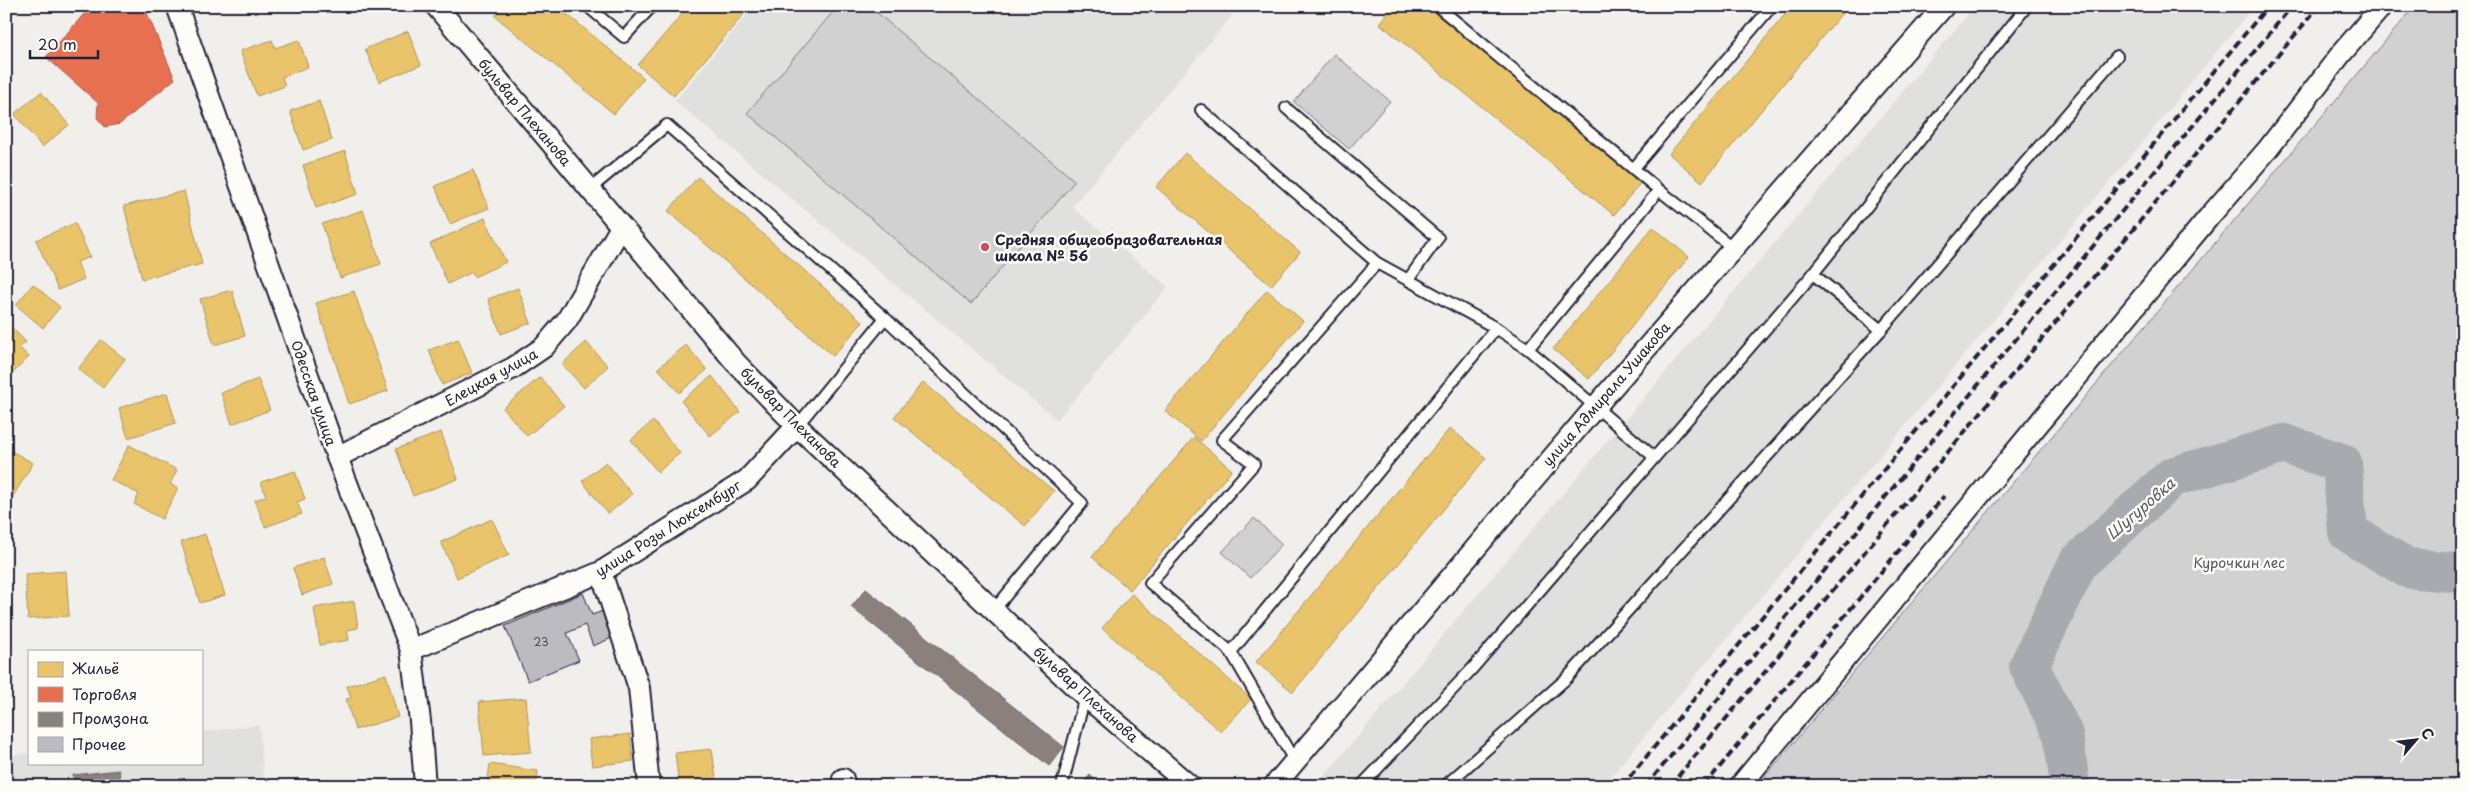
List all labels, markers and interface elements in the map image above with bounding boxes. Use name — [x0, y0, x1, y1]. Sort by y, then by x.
scale bar — [30, 28, 98, 60]
text: 20 m — [38, 32, 77, 55]
street label: бульвар Плеханова — [474, 54, 577, 171]
place label: Средняя общеобразовательная школа № 56 — [995, 229, 1223, 266]
marker: Средняя общеобразовательная школа № 56 — [979, 241, 991, 253]
street label: улица Адмирала Ушакова — [1537, 317, 1675, 471]
street label: Одесская улица — [286, 337, 342, 449]
street label: Елецкая улица — [441, 343, 541, 411]
street label: бульвар Плеханова — [736, 362, 846, 472]
water label: Шугуровка — [2101, 471, 2180, 544]
street label: улица Розы Люксембург — [591, 474, 746, 581]
park label: Курочкин лес — [2193, 552, 2285, 573]
house number: 23 — [534, 633, 548, 650]
street label: бульвар Плеханова — [1029, 641, 1143, 747]
legend — [28, 650, 202, 764]
text: Жильё — [71, 656, 119, 679]
text: Торговля — [72, 682, 137, 705]
text: Промзона — [72, 706, 149, 729]
north arrow — [2392, 714, 2442, 764]
text: С — [2416, 724, 2440, 743]
text: Прочее — [72, 732, 126, 755]

